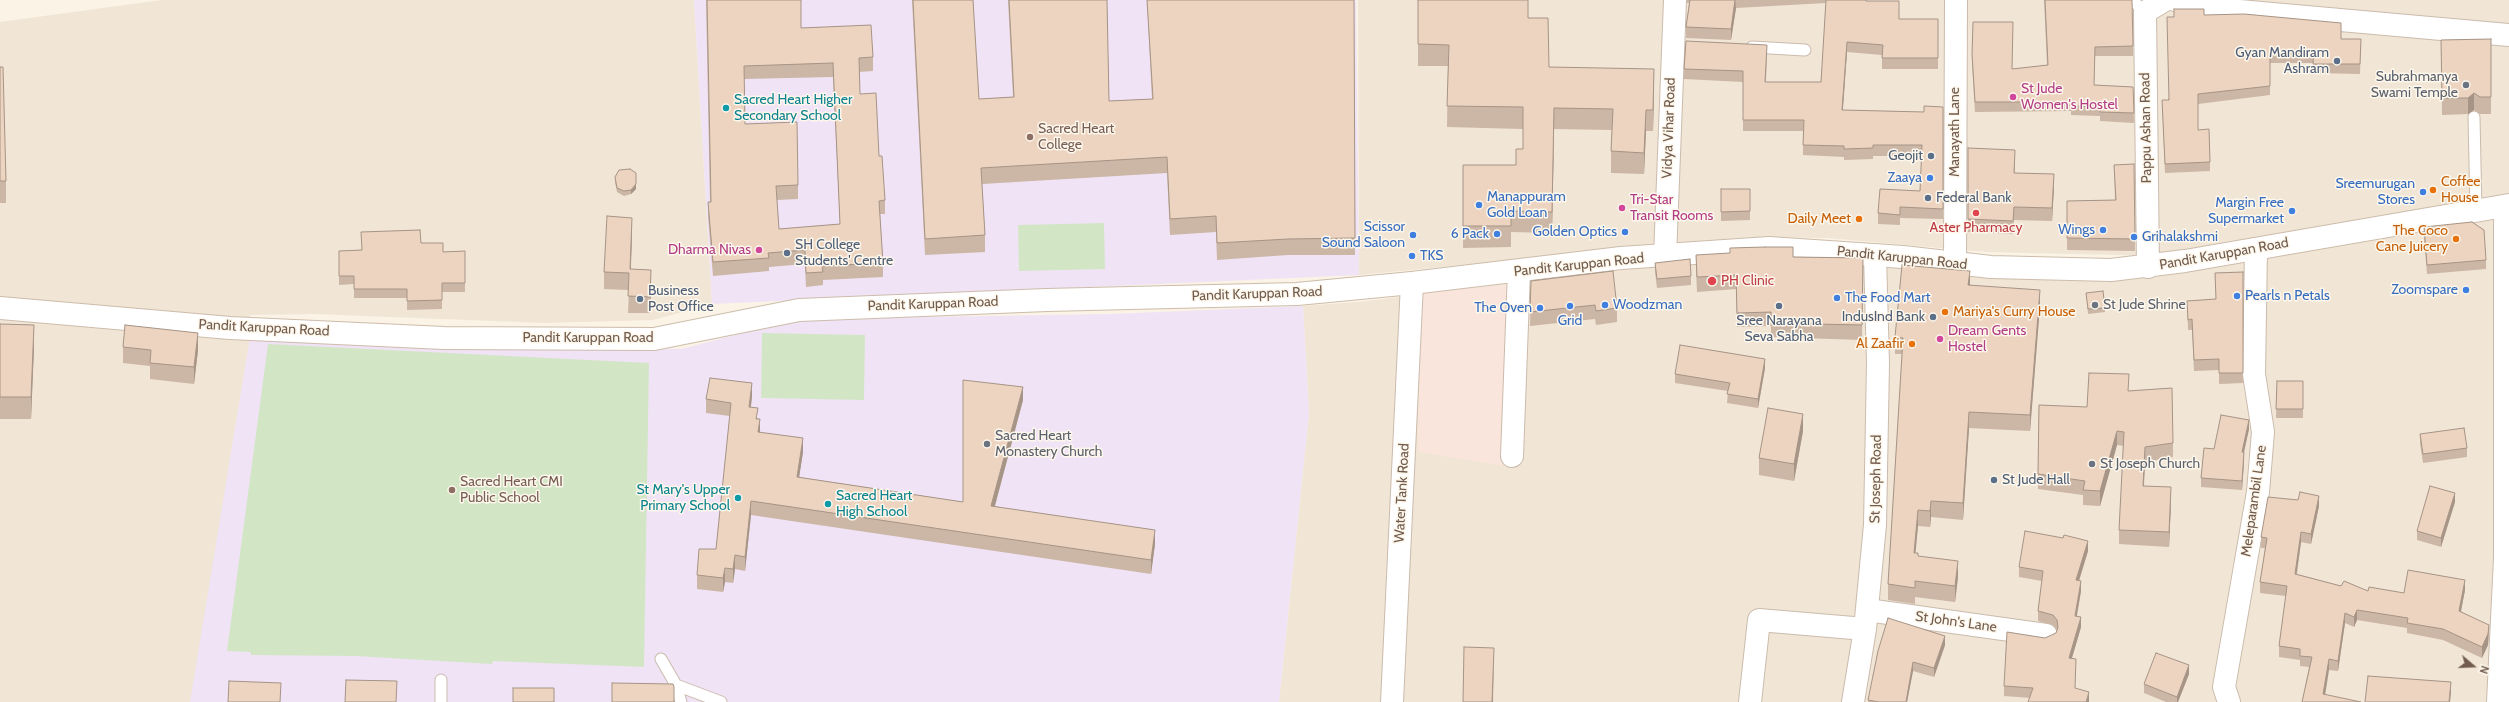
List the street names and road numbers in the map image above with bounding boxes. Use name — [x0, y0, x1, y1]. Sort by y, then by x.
street label: Pappu Ashan Road — [2137, 73, 2155, 183]
street label: Vidya Vihar Road — [1659, 77, 1679, 179]
street label: Manayath Lane — [1947, 87, 1963, 177]
street label: Pandit Karuppan Road — [2158, 234, 2290, 274]
street label: Pandit Karuppan Road — [1836, 243, 1968, 273]
street label: Pandit Karuppan Road — [1513, 250, 1645, 280]
street label: Pandit Karuppan Road — [1191, 283, 1323, 305]
street label: Pandit Karuppan Road — [867, 293, 999, 315]
street label: Pandit Karuppan Road — [198, 316, 330, 340]
street label: Pandit Karuppan Road — [522, 330, 654, 346]
street label: St Joseph Road — [1867, 434, 1885, 524]
street label: Water Tank Road — [1391, 443, 1413, 543]
street label: Meleparambil Lane — [2238, 444, 2270, 558]
street label: St John's Lane — [1914, 608, 1998, 636]

